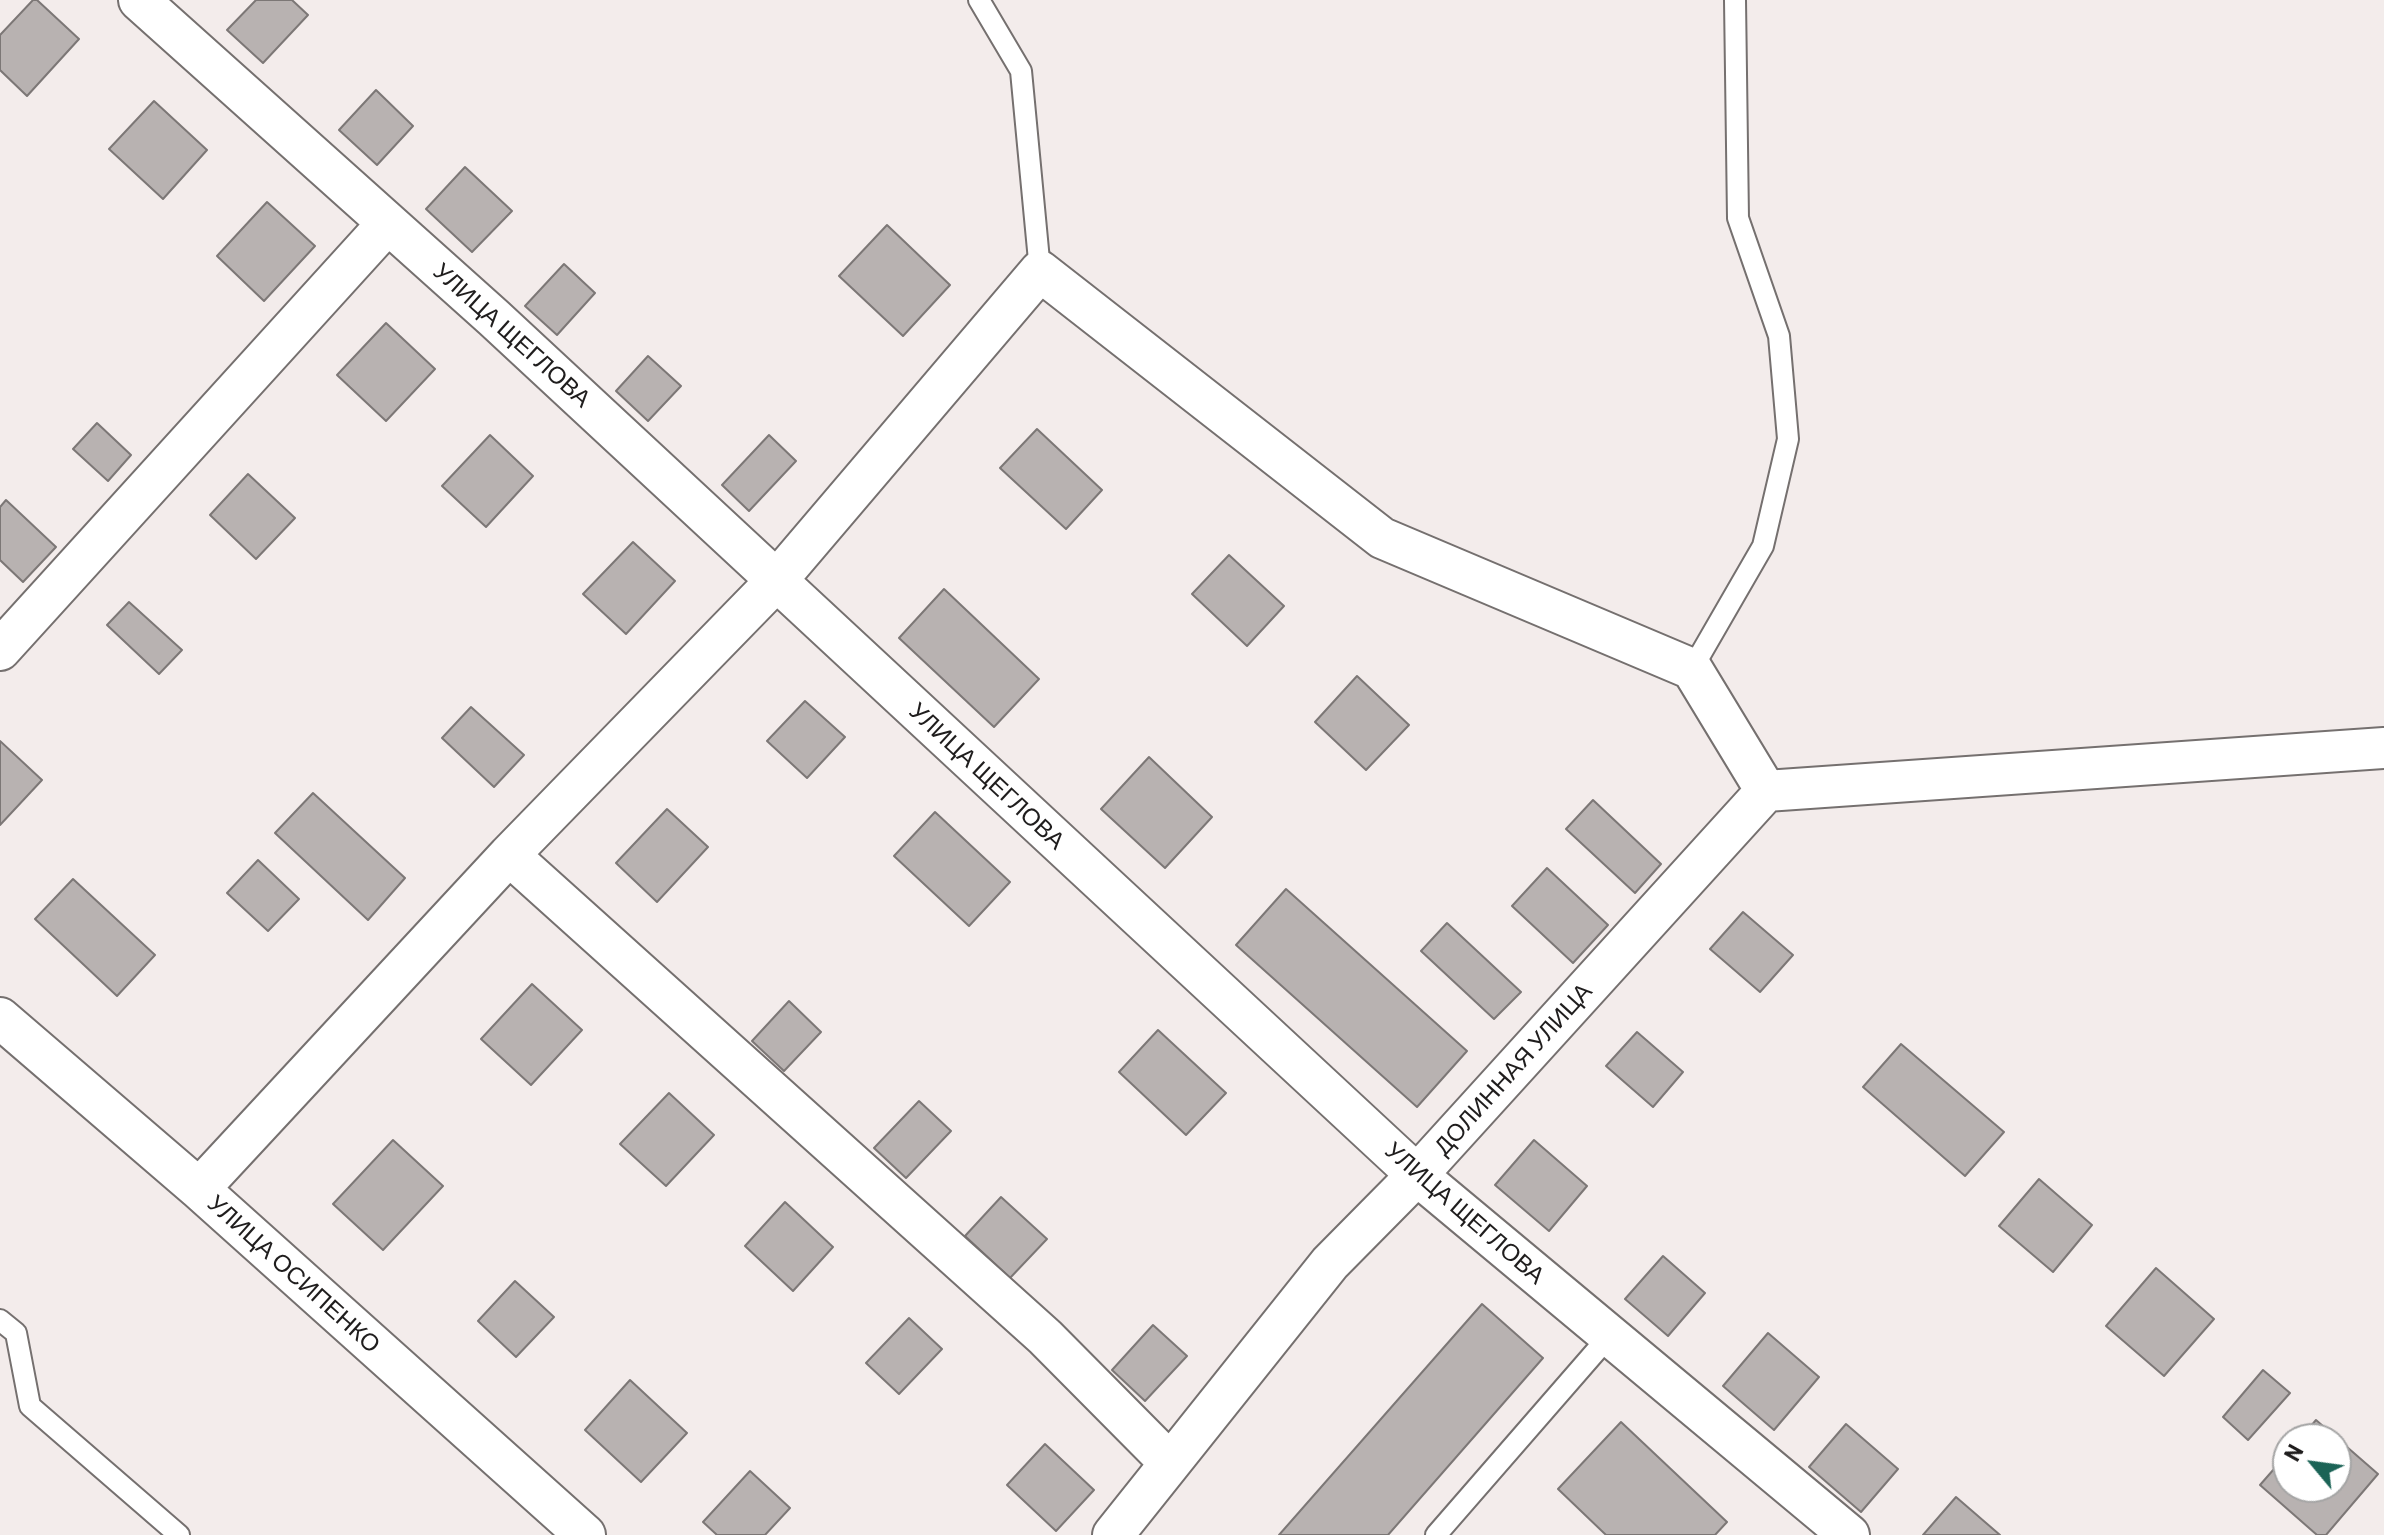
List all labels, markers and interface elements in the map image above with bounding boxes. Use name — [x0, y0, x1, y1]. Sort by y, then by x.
street label: УЛИЦА ЩЕГЛОВА — [427, 257, 597, 413]
street label: УЛИЦА ЩЕГЛОВА — [903, 697, 1071, 855]
street label: ДОЛИННАЯ УЛИЦА — [1428, 977, 1598, 1161]
street label: УЛИЦА ЩЕГЛОВА — [1379, 1136, 1551, 1290]
street label: УЛИЦА ОСИПЕНКО — [202, 1189, 386, 1359]
north arrow — [2272, 1423, 2352, 1503]
text: N — [2278, 1440, 2308, 1465]

